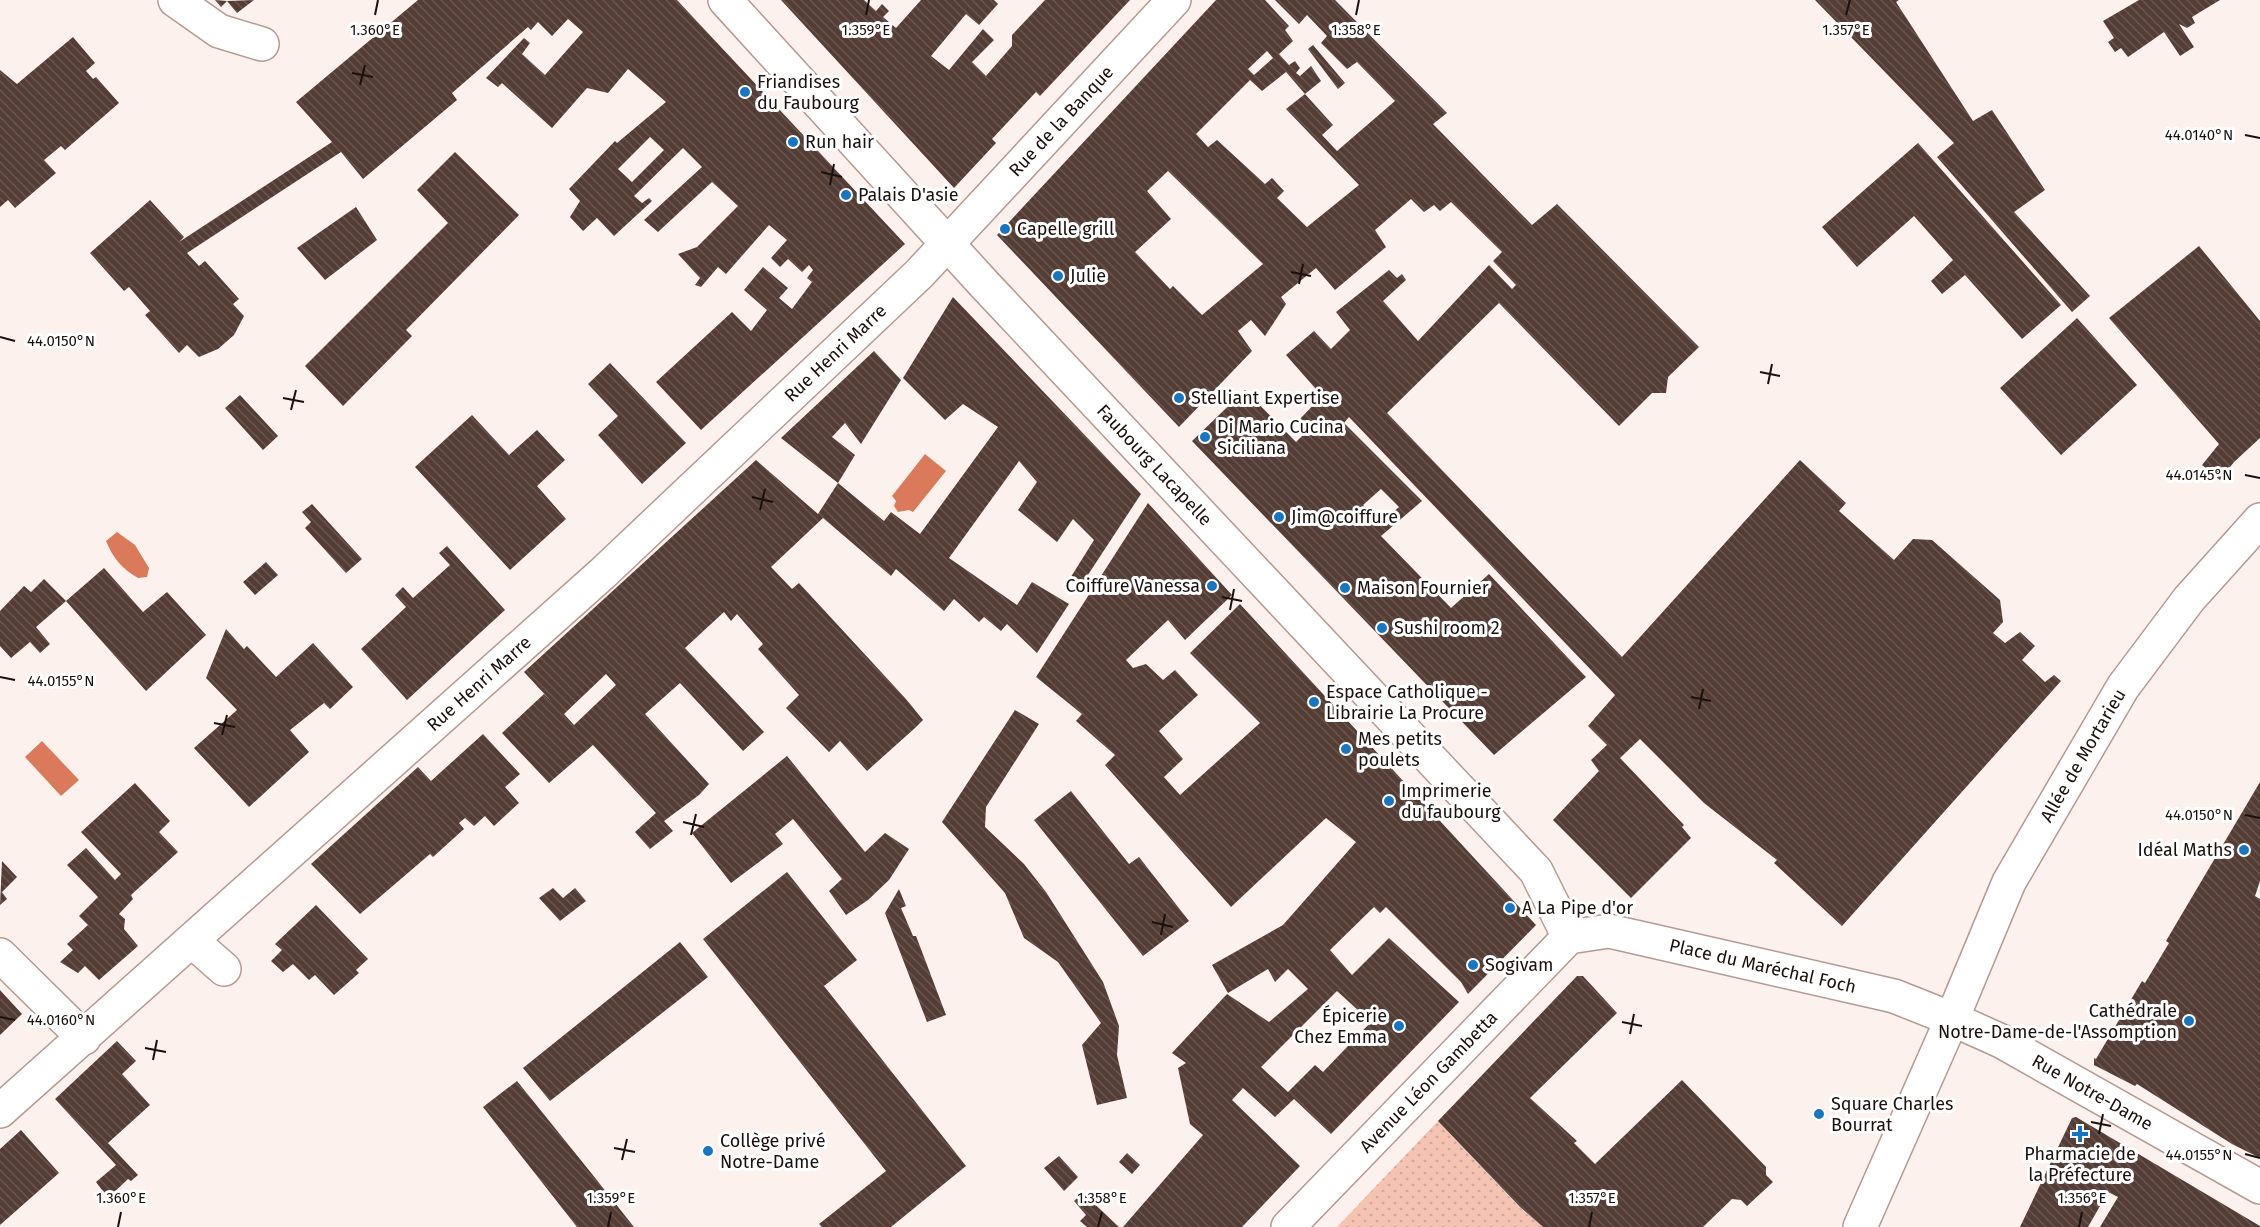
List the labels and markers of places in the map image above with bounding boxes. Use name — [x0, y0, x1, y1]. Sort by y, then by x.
place label: Friandises du Faubourg — [757, 71, 859, 114]
marker: Friandises du Faubourg — [738, 85, 752, 99]
place label: Run hair — [805, 131, 874, 153]
marker: Run hair — [786, 135, 800, 149]
place label: Palais D'asie — [858, 184, 958, 206]
marker: Palais D'asie — [839, 188, 853, 202]
place label: Capelle grill — [1017, 218, 1114, 240]
marker: Capelle grill — [998, 222, 1012, 236]
place label: Julie — [1070, 265, 1106, 287]
marker: Julie — [1051, 269, 1065, 283]
place label: Stelliant Expertise — [1191, 387, 1340, 409]
marker: Stelliant Expertise — [1172, 391, 1186, 405]
place label: Di Mario Cucina Siciliana — [1217, 416, 1344, 459]
marker: Di Mario Cucina Siciliana — [1198, 430, 1212, 444]
place label: Jim@coiffure — [1291, 506, 1398, 528]
marker: Jim@coiffure — [1272, 510, 1286, 524]
place label: Coiffure Vanessa — [1065, 575, 1200, 597]
place label: Maison Fournier — [1357, 577, 1489, 599]
marker: Coiffure Vanessa — [1205, 579, 1219, 593]
marker: Maison Fournier — [1338, 581, 1352, 595]
place label: Sushi room 2 — [1394, 617, 1500, 639]
marker: Sushi room 2 — [1375, 621, 1389, 635]
place label: Espace Catholique - Librairie La Procure — [1326, 681, 1488, 724]
marker: Espace Catholique - Librairie La Procure — [1307, 695, 1321, 709]
place label: Mes petits poulets — [1358, 728, 1442, 771]
marker: Mes petits poulets — [1339, 742, 1353, 756]
place label: Imprimerie du faubourg — [1401, 780, 1501, 823]
marker: Imprimerie du faubourg — [1382, 794, 1396, 808]
place label: Idéal Maths — [2137, 839, 2232, 861]
marker: Idéal Maths — [2237, 843, 2251, 857]
place label: A La Pipe d'or — [1522, 897, 1633, 919]
marker: A La Pipe d'or — [1503, 901, 1517, 915]
place label: Sogivam — [1485, 954, 1554, 976]
marker: Sogivam — [1466, 958, 1480, 972]
place label: Cathédrale Notre-Dame-de-l'Assomption — [1938, 1000, 2177, 1043]
place label: Épicerie Chez Emma — [1294, 1004, 1387, 1048]
marker: Cathédrale Notre-Dame-de-l'Assomption — [2182, 1014, 2196, 1028]
marker: Épicerie Chez Emma — [1392, 1019, 1406, 1033]
place label: Square Charles Bourrat — [1831, 1093, 1953, 1136]
marker: Square Charles Bourrat — [1812, 1107, 1826, 1121]
marker: Pharmacie de la Préfecture — [2073, 1127, 2087, 1141]
place label: Collège privé Notre-Dame — [720, 1130, 825, 1173]
place label: Pharmacie de la Préfecture — [2024, 1143, 2136, 1186]
marker: Collège privé Notre-Dame — [701, 1144, 715, 1158]

